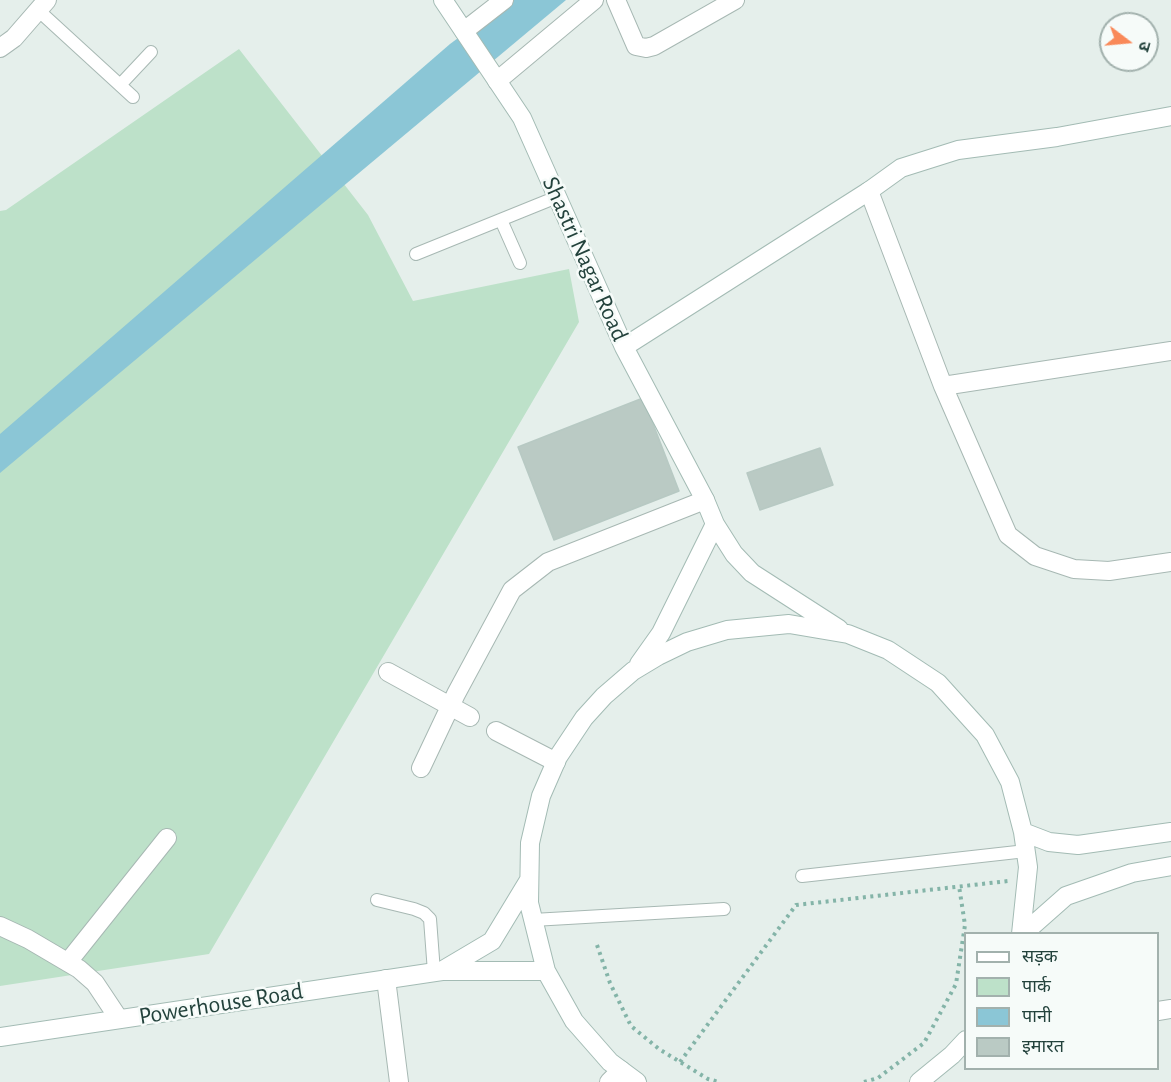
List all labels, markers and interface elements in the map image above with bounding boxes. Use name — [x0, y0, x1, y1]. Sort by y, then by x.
north arrow — [1099, 12, 1159, 72]
text: उ — [1135, 40, 1153, 53]
street label: Shastri Nagar Road — [536, 172, 634, 346]
legend — [964, 932, 1159, 1070]
text: सड़क — [1022, 948, 1058, 966]
street label: Powerhouse Road — [137, 977, 305, 1031]
text: पार्क — [1022, 978, 1051, 996]
text: पानी — [1022, 1008, 1052, 1026]
text: इमारत — [1022, 1038, 1064, 1056]

